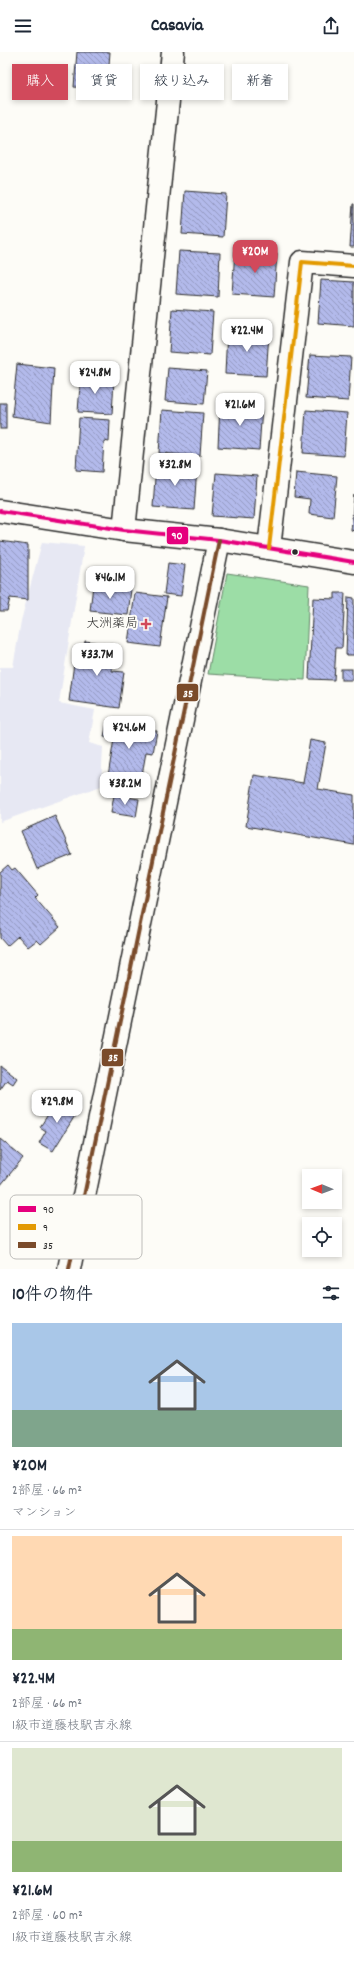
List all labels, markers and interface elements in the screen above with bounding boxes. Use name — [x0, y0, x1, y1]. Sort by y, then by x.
text: Casavia — [151, 14, 203, 39]
icon: menu — [12, 15, 34, 37]
icon: share — [320, 15, 342, 37]
chip: 購入 — [12, 64, 68, 100]
chip: 賃貸 — [76, 64, 132, 100]
chip: 絞り込み — [140, 64, 224, 100]
chip: 新着 — [232, 64, 288, 100]
pin: ¥20M — [231, 240, 279, 274]
text: ¥20M — [242, 243, 268, 262]
pin: ¥22.4M — [214, 319, 280, 353]
text: ¥22.4M — [231, 322, 263, 341]
pin: ¥24.8M — [62, 361, 128, 395]
text: ¥24.8M — [79, 364, 111, 383]
pin: ¥21.6M — [207, 393, 273, 427]
text: ¥21.6M — [225, 396, 255, 415]
pin: ¥32.8M — [142, 453, 208, 487]
text: ¥32.8M — [159, 456, 191, 475]
line badge: 90 — [166, 526, 189, 545]
text: 90 — [171, 529, 183, 545]
unlabelled marker — [290, 547, 300, 557]
pin: ¥46.1M — [77, 566, 143, 600]
text: ¥46.1M — [95, 569, 125, 588]
place label: 大洲薬局 — [86, 615, 138, 634]
marker: 大洲薬局 — [141, 619, 151, 629]
pin: ¥33.7M — [64, 643, 130, 677]
text: ¥33.7M — [81, 646, 113, 665]
line badge: 35 — [176, 683, 199, 702]
text: 35 — [183, 687, 193, 703]
pin: ¥24.6M — [96, 716, 162, 750]
text: ¥24.6M — [112, 719, 146, 738]
pin: ¥38.2M — [92, 772, 158, 806]
text: ¥38.2M — [109, 775, 141, 794]
line badge: 35 — [101, 1048, 124, 1067]
text: 35 — [108, 1051, 118, 1067]
pin: ¥29.8M — [24, 1090, 90, 1124]
text: ¥29.8M — [41, 1093, 73, 1112]
north arrow — [302, 1169, 342, 1209]
map controls — [302, 1169, 342, 1257]
legend — [10, 1195, 142, 1259]
text: 90 — [43, 1203, 54, 1219]
button: locate — [302, 1217, 342, 1257]
text: 9 — [43, 1221, 48, 1237]
text: 35 — [43, 1239, 53, 1255]
icon: filters — [320, 1282, 342, 1304]
text: 10件の物件 — [12, 1284, 93, 1308]
icon: home — [141, 1349, 213, 1421]
text: ¥20M — [12, 1455, 47, 1479]
text: 2部屋 · 66 m² — [12, 1482, 82, 1501]
text: マンション — [12, 1504, 76, 1523]
icon: home — [141, 1562, 213, 1634]
text: ¥22.4M — [12, 1668, 55, 1692]
text: 2部屋 · 66 m² — [12, 1695, 82, 1714]
text: 1級市道藤枝駅吉永線 — [12, 1717, 132, 1736]
icon: home — [141, 1774, 213, 1846]
text: ¥21.6M — [12, 1880, 53, 1904]
text: 2部屋 · 60 m² — [12, 1907, 83, 1926]
text: 1級市道藤枝駅吉永線 — [12, 1929, 132, 1948]

